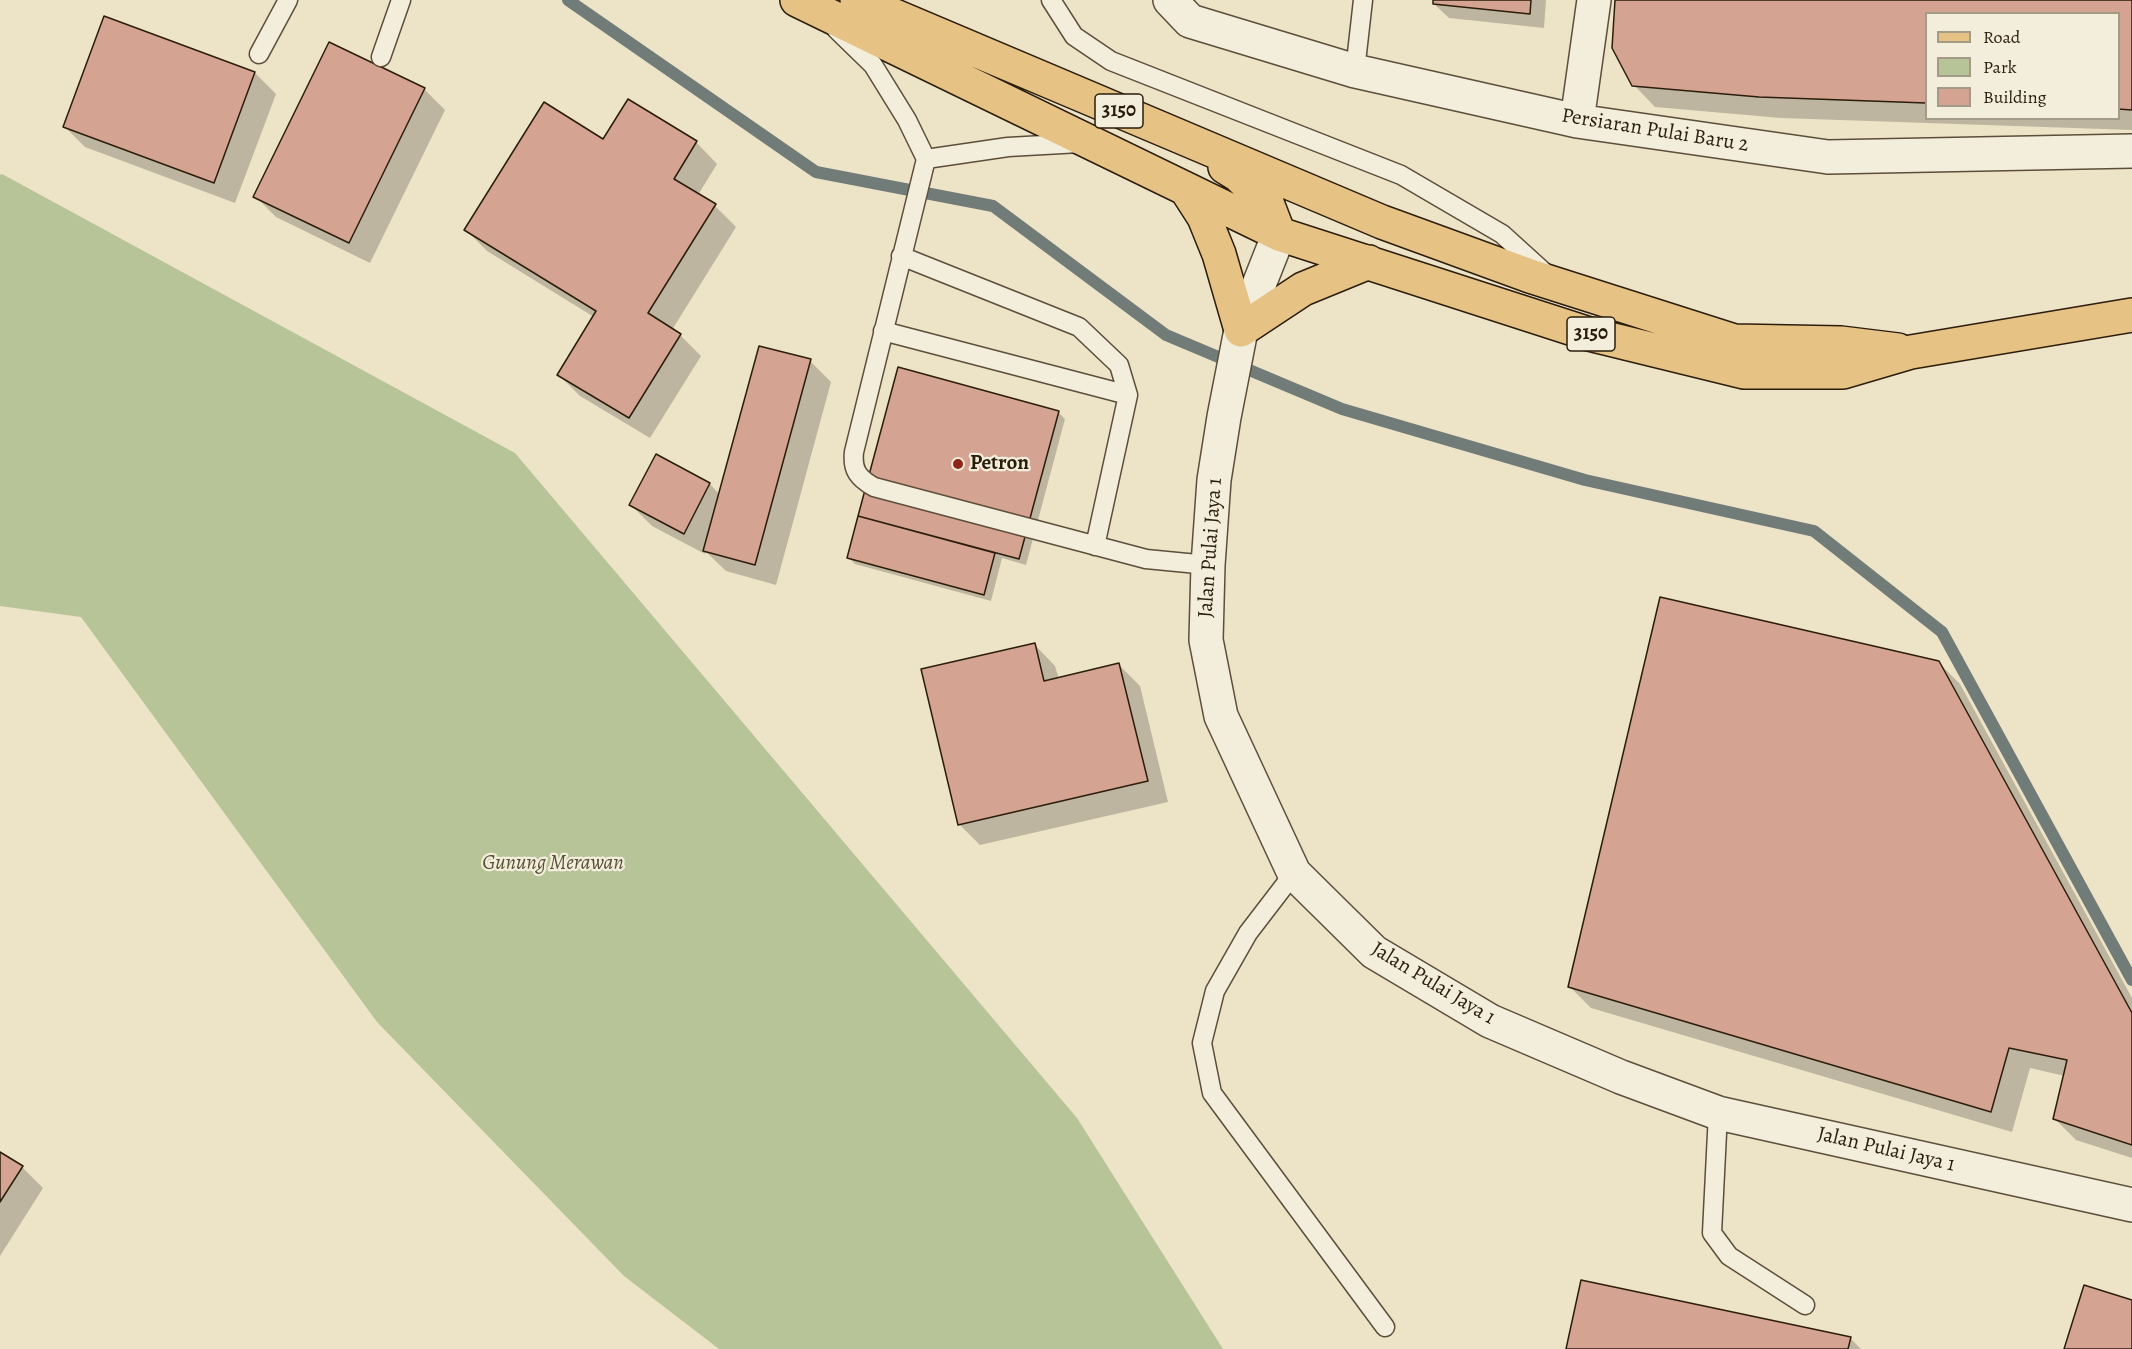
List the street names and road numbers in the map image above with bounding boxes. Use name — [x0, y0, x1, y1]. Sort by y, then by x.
road number: 3150 — [1095, 94, 1143, 128]
street label: Persiaran Pulai Baru 2 — [1560, 104, 1750, 158]
road number: 3150 — [1567, 317, 1615, 351]
street label: Jalan Pulai Jaya 1 — [1194, 477, 1228, 619]
street label: Jalan Pulai Jaya 1 — [1366, 937, 1500, 1031]
street label: Jalan Pulai Jaya 1 — [1815, 1122, 1957, 1178]

